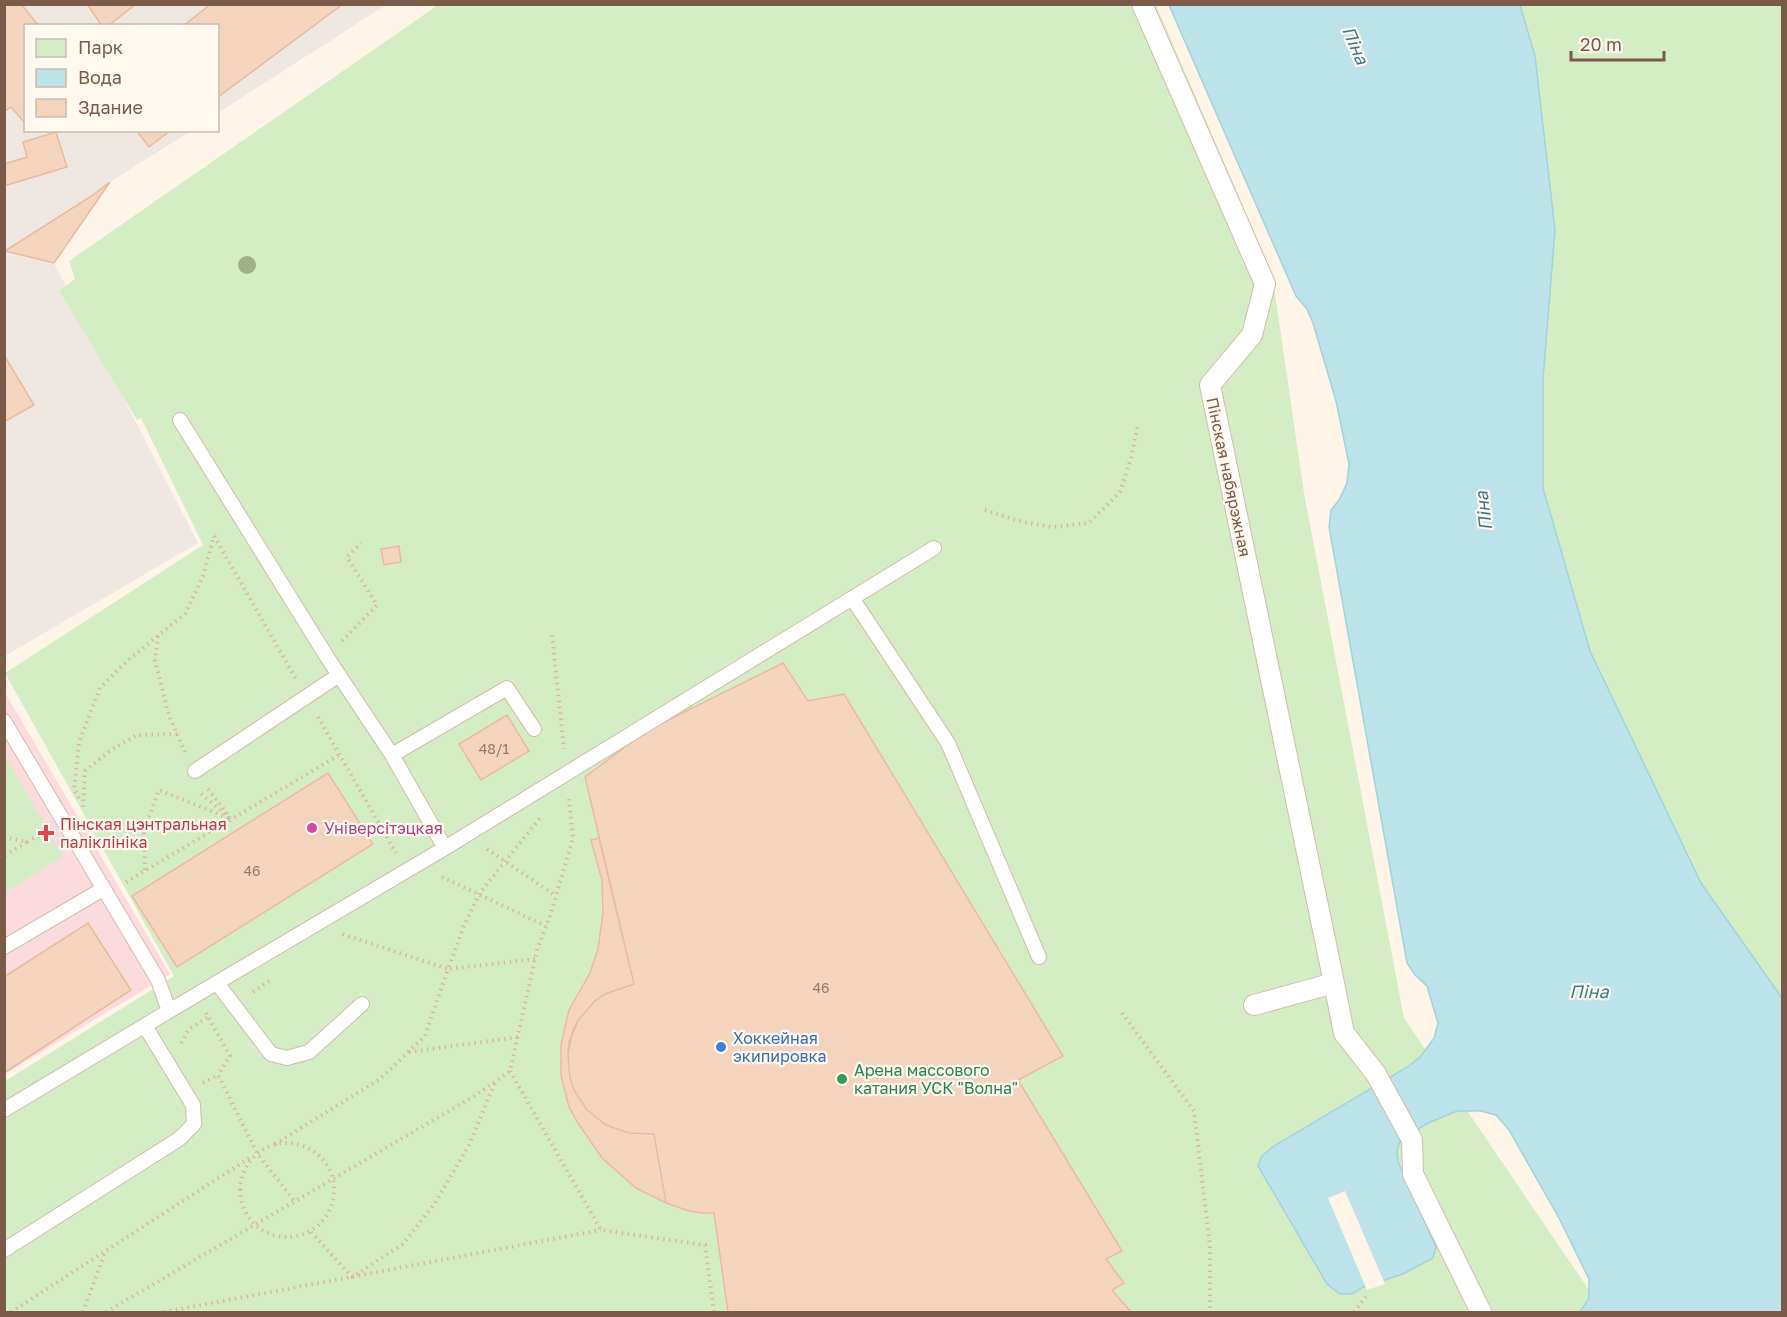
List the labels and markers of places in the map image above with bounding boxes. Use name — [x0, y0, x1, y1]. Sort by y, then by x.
place label: Пінская цэнтральная паліклініка — [60, 814, 227, 852]
place label: Універсітэцкая — [324, 818, 443, 838]
marker: Універсітэцкая — [305, 821, 319, 835]
marker: Пінская цэнтральная паліклініка — [37, 824, 55, 842]
place label: Хоккейная экипировка — [733, 1028, 827, 1066]
marker: Хоккейная экипировка — [714, 1040, 728, 1054]
place label: Арена массового катания УСК "Волна" — [854, 1060, 1018, 1098]
marker: Арена массового катания УСК "Волна" — [835, 1072, 849, 1086]

